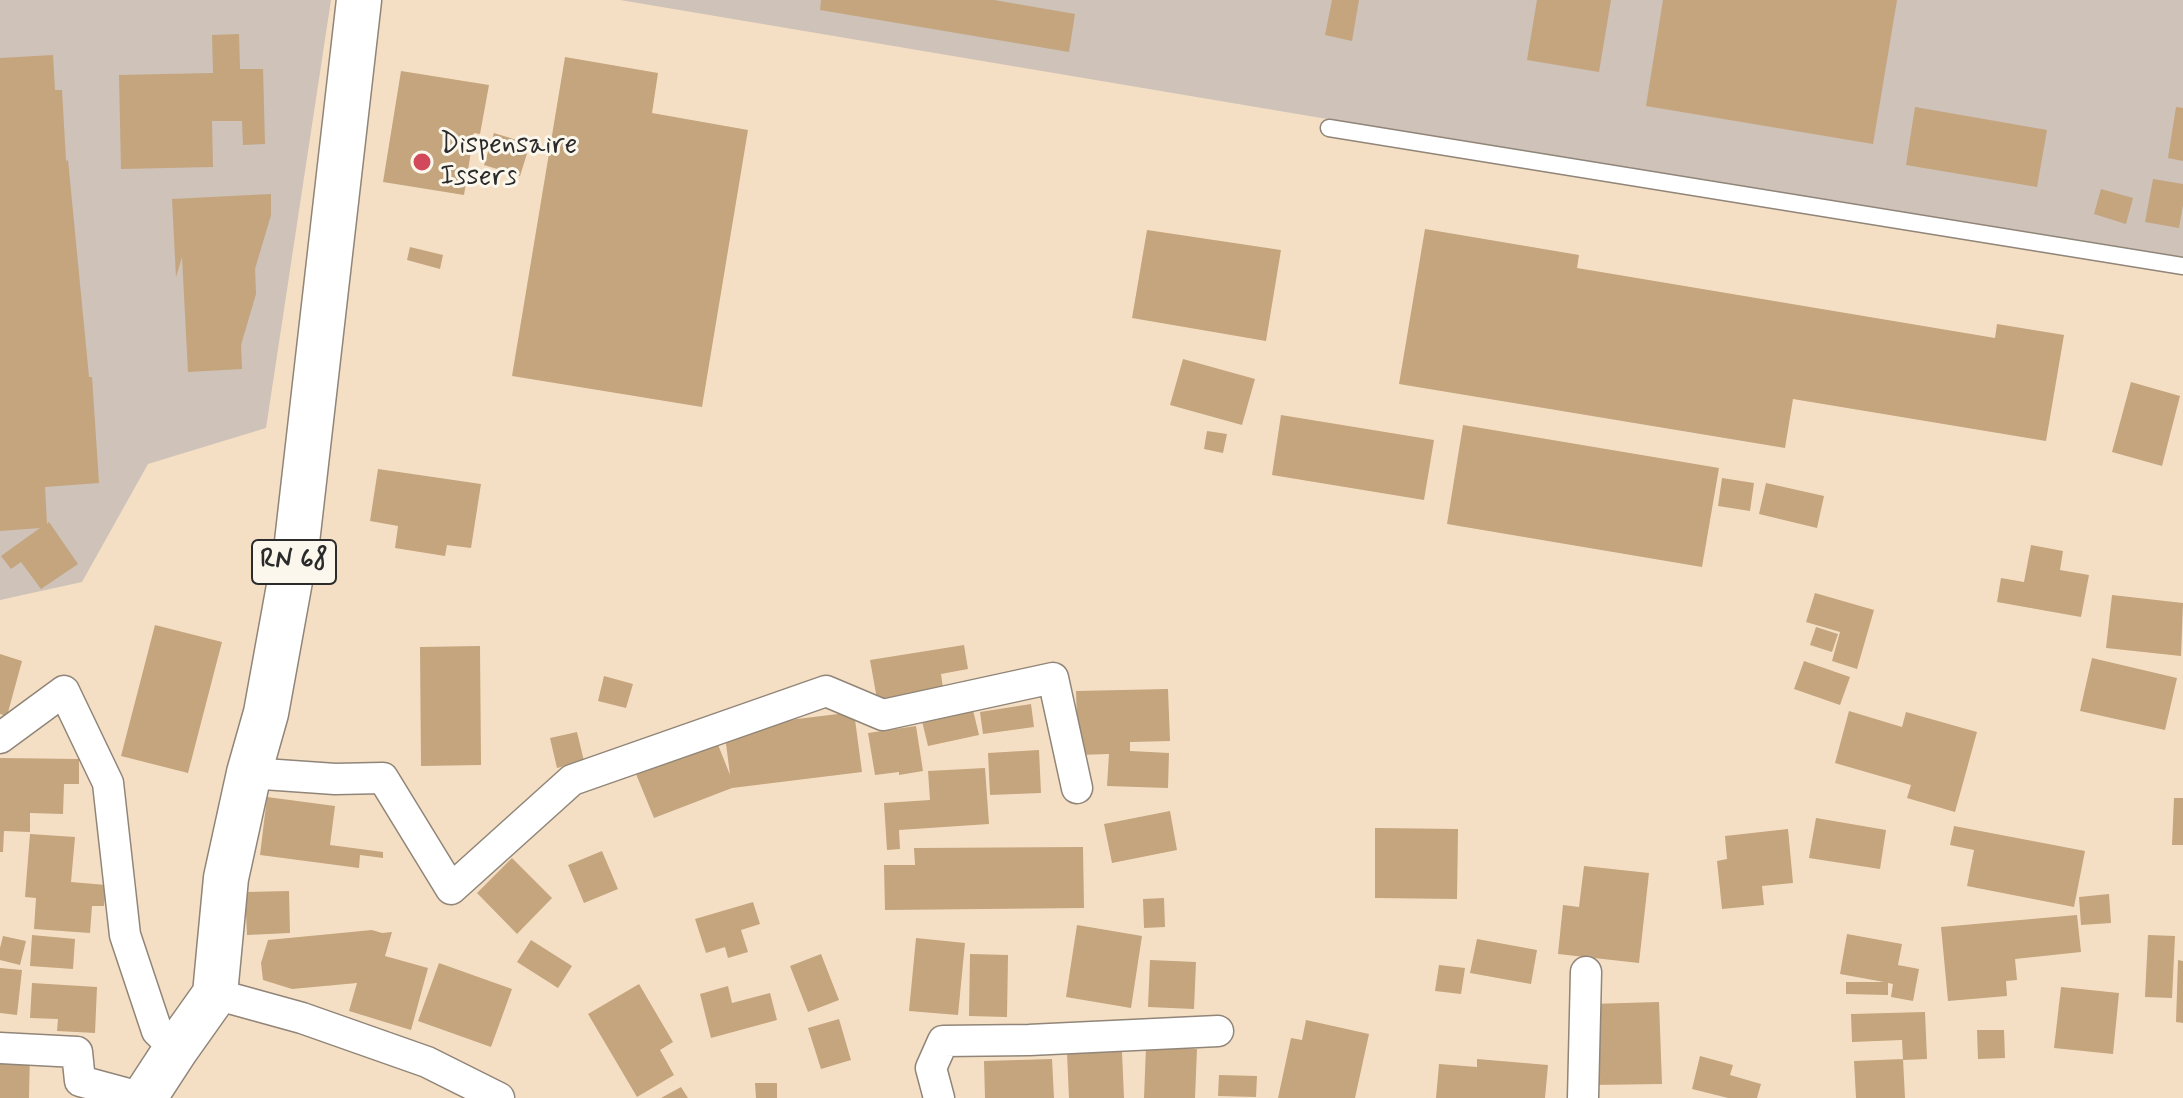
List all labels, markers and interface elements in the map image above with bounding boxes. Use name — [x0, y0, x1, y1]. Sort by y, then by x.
place label: Dispensaire Issers — [440, 129, 577, 195]
marker: Dispensaire Issers — [411, 151, 433, 173]
road number: RN 68 — [252, 540, 336, 584]

